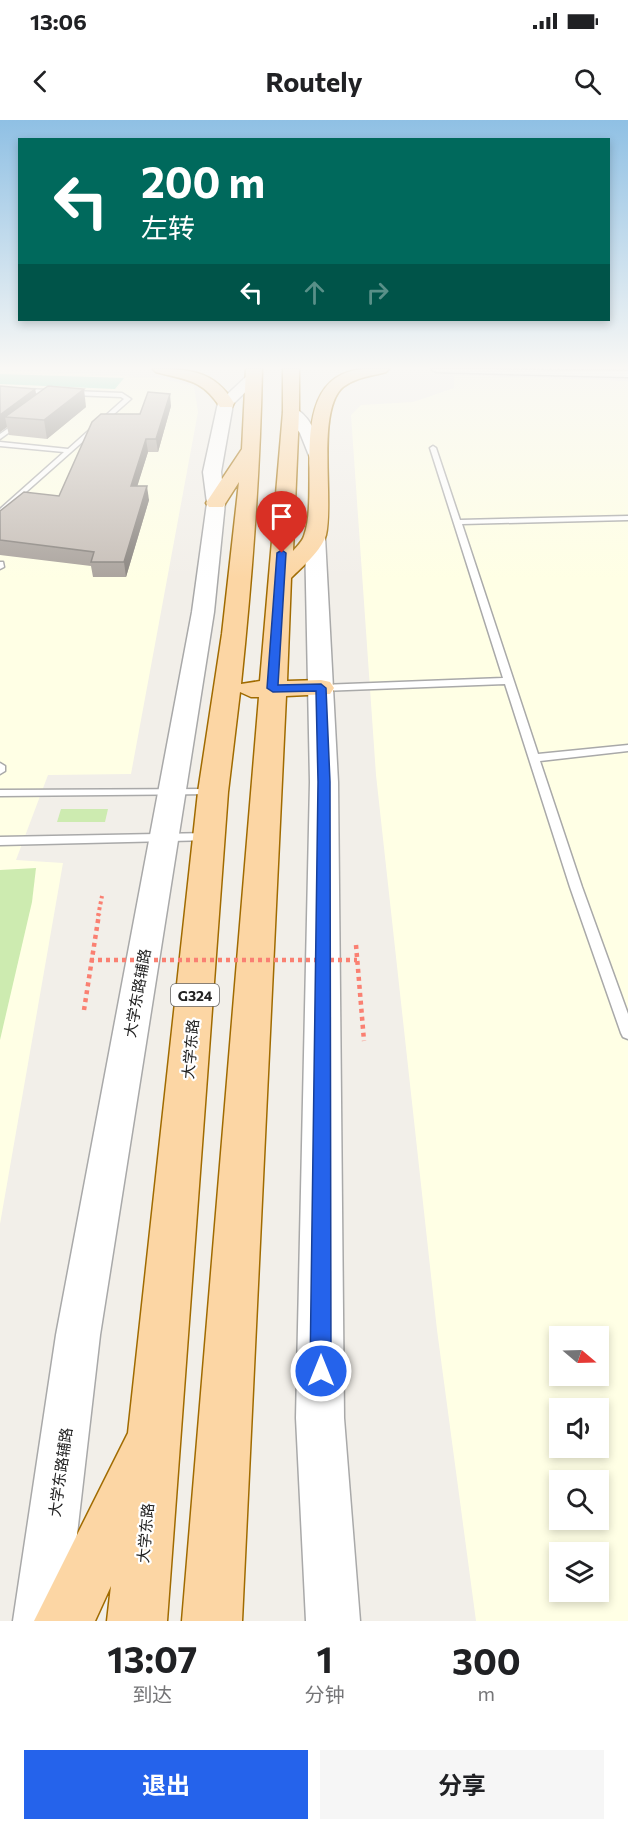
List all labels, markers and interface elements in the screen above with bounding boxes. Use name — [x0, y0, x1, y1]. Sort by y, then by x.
text: 13:06 — [30, 8, 87, 35]
icon: back — [24, 65, 57, 98]
text: Routely — [266, 65, 362, 98]
icon: search — [571, 65, 604, 98]
text: 200 m — [141, 155, 265, 207]
icon: left — [42, 162, 120, 240]
text: 左转 — [141, 211, 195, 244]
icon: left — [235, 276, 268, 309]
icon: ahead — [298, 276, 331, 309]
icon: right — [361, 276, 394, 309]
pin — [256, 491, 307, 553]
icon: arrive — [265, 500, 298, 533]
street label: 大学东路辅路 — [120, 947, 154, 1039]
road number: G324 — [171, 984, 219, 1006]
street label: 大学东路 — [178, 1018, 202, 1080]
north arrow — [549, 1326, 609, 1386]
map controls — [549, 1326, 609, 1602]
position arrow — [289, 1339, 353, 1403]
button: sound — [549, 1398, 609, 1458]
street label: 大学东路辅路 — [45, 1426, 75, 1518]
button: search — [549, 1470, 609, 1530]
street label: 大学东路 — [133, 1502, 157, 1564]
button: layers — [549, 1542, 609, 1602]
text: 13:07 — [107, 1636, 197, 1680]
text: 1 — [317, 1636, 333, 1680]
text: 300 — [452, 1638, 521, 1682]
text: m — [478, 1681, 495, 1705]
text: 到达 — [132, 1682, 172, 1706]
text: 分钟 — [305, 1682, 345, 1706]
button: 退出 — [24, 1750, 308, 1819]
button: 分享 — [320, 1750, 604, 1819]

